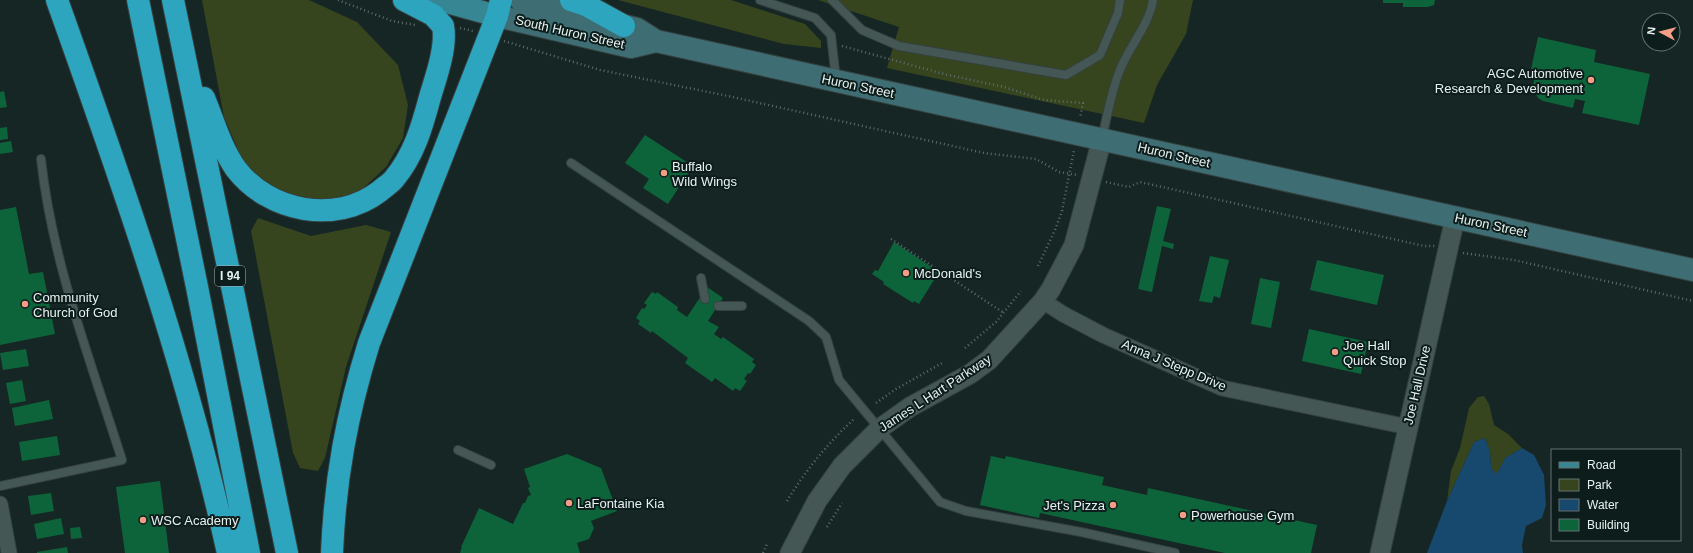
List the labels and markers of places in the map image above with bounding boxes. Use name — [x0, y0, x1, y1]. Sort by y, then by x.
place label: AGC Automotive Research & Development — [1435, 66, 1583, 96]
marker: AGC Automotive Research & Development — [1586, 75, 1596, 85]
place label: Buffalo Wild Wings — [672, 159, 738, 189]
marker: Buffalo Wild Wings — [659, 168, 669, 178]
place label: McDonald's — [914, 266, 982, 281]
marker: McDonald's — [901, 268, 911, 278]
place label: Community Church of God — [33, 290, 118, 320]
marker: Community Church of God — [20, 299, 30, 309]
place label: Joe Hall Quick Stop — [1343, 338, 1407, 368]
marker: Joe Hall Quick Stop — [1330, 347, 1340, 357]
place label: LaFontaine Kia — [577, 496, 665, 511]
marker: LaFontaine Kia — [564, 498, 574, 508]
place label: Jet's Pizza — [1043, 498, 1106, 513]
marker: Jet's Pizza — [1108, 500, 1118, 510]
place label: Powerhouse Gym — [1191, 508, 1294, 523]
marker: Powerhouse Gym — [1178, 510, 1188, 520]
place label: WSC Academy — [151, 513, 239, 528]
marker: WSC Academy — [138, 515, 148, 525]

